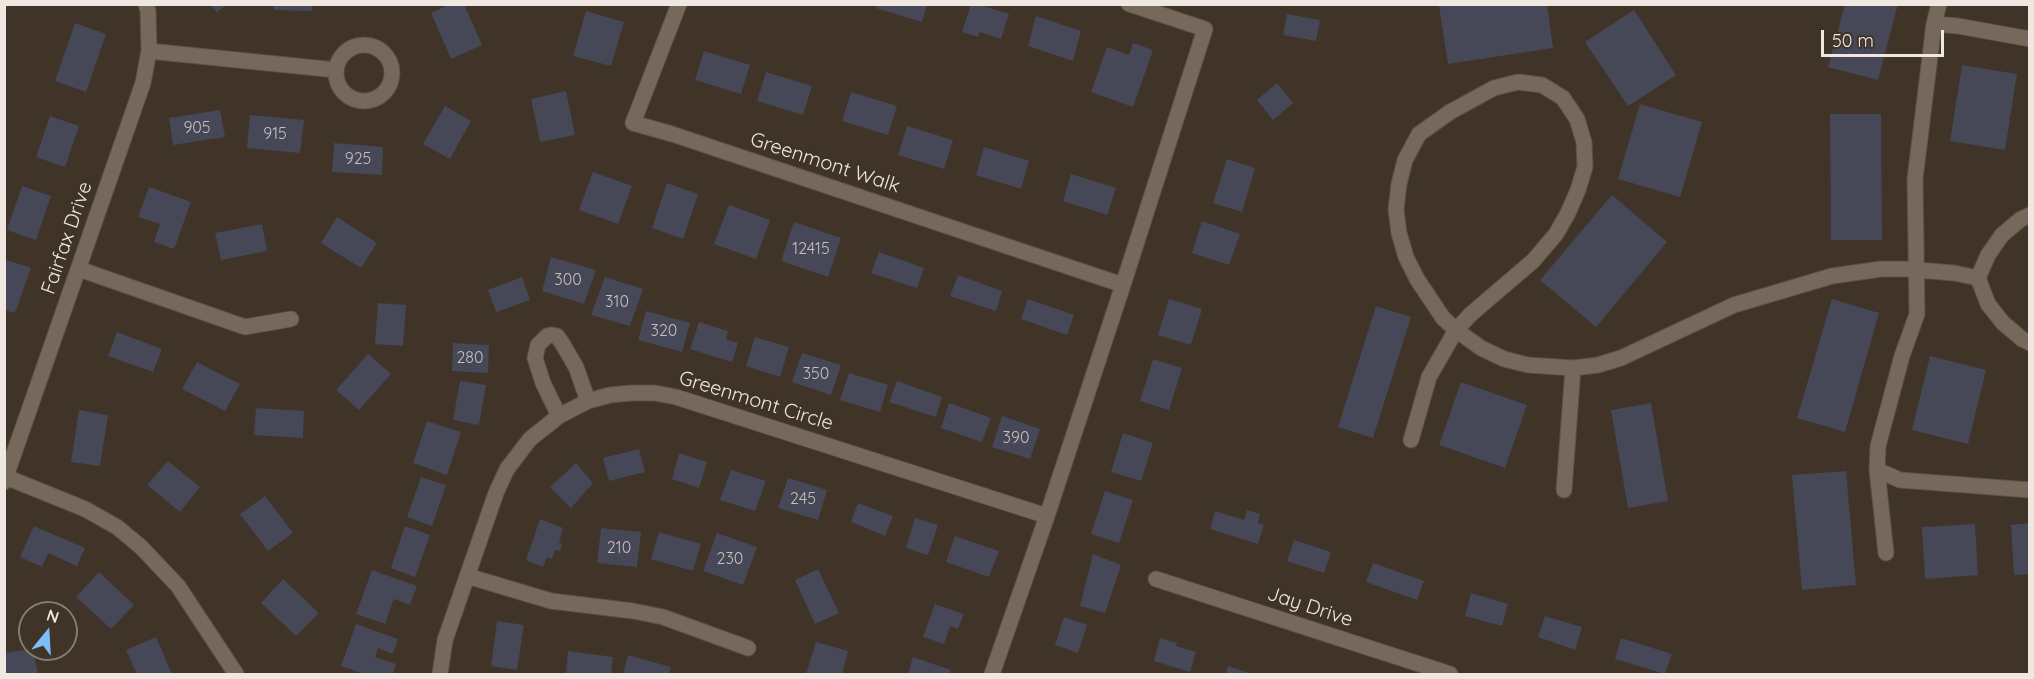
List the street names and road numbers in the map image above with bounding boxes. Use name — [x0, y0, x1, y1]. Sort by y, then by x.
street label: Greenmont Walk — [747, 127, 903, 199]
street label: Fairfax Drive — [37, 178, 97, 298]
street label: Greenmont Circle — [676, 366, 836, 436]
street label: Jay Drive — [1264, 582, 1356, 632]

